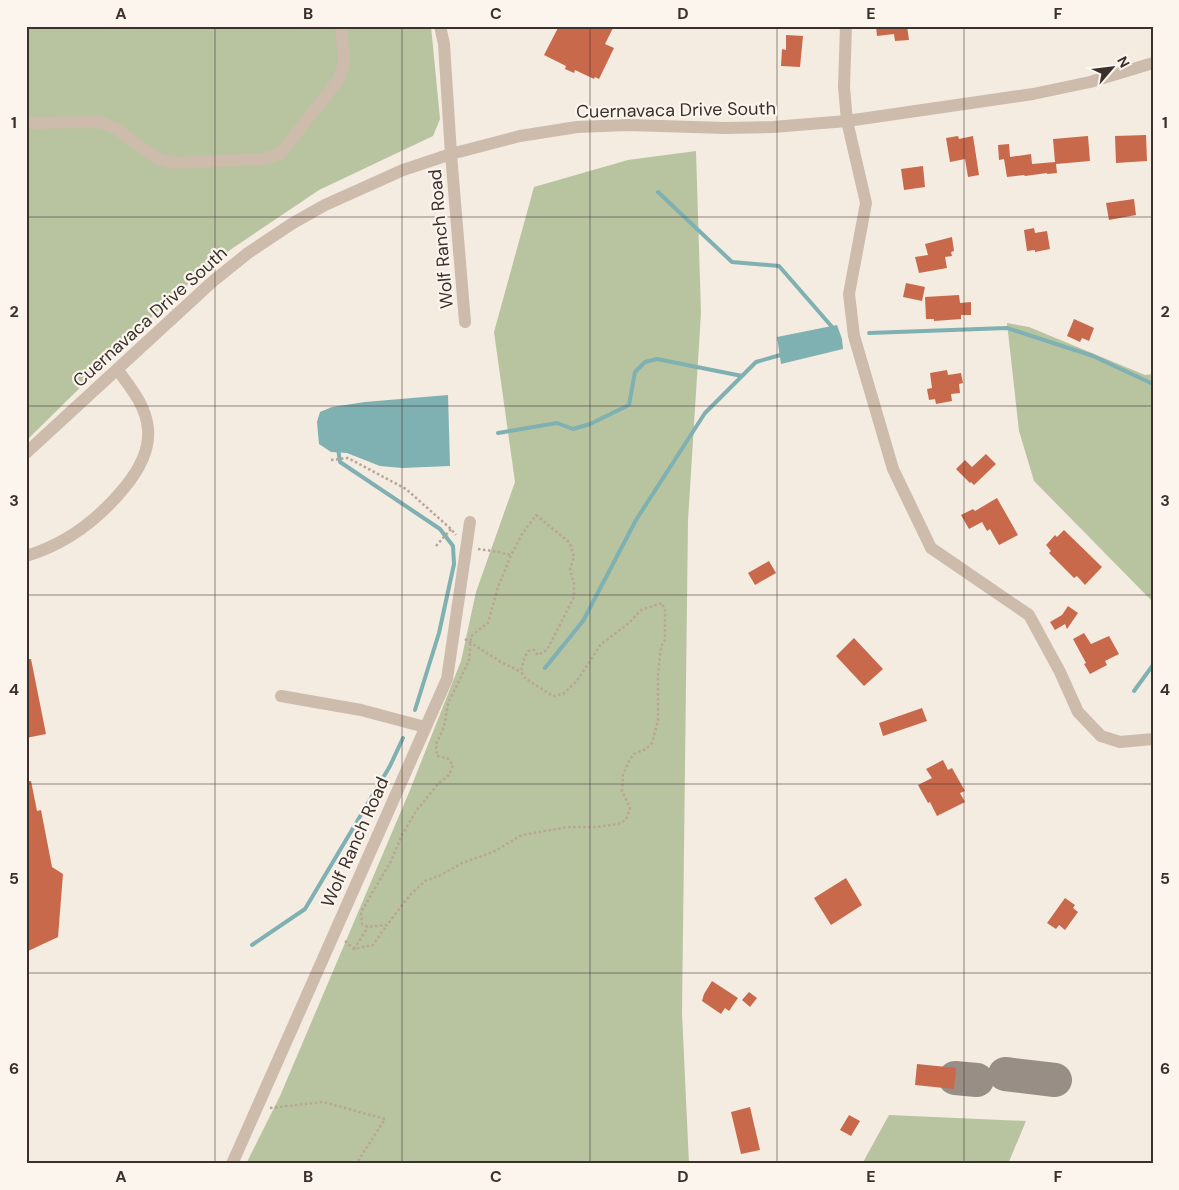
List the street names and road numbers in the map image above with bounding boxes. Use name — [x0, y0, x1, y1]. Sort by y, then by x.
street label: Cuernavaca Drive South — [576, 96, 776, 124]
street label: Wolf Ranch Road — [423, 168, 459, 310]
street label: Cuernavaca Drive South — [68, 241, 232, 393]
street label: Wolf Ranch Road — [316, 773, 394, 911]

